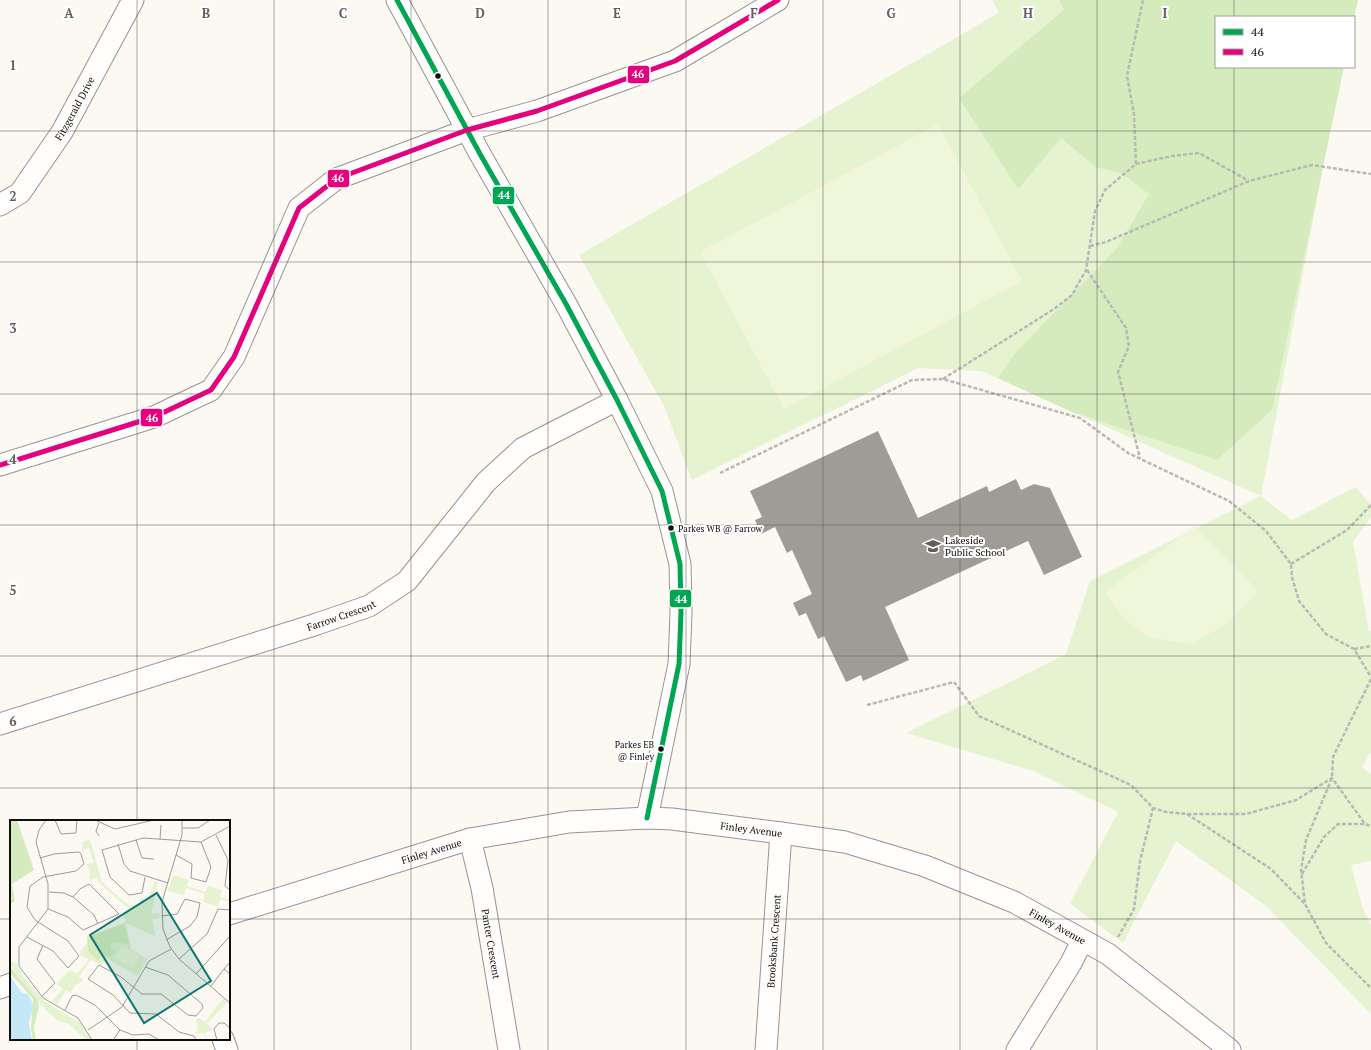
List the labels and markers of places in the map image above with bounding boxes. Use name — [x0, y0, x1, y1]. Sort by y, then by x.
unlabelled marker — [433, 71, 443, 81]
marker: Parkes WB @ Farrow — [666, 523, 676, 533]
place label: Parkes WB @ Farrow — [678, 523, 763, 535]
place label: Lakeside Public School — [945, 534, 1005, 559]
school or university icon: Lakeside Public School — [924, 537, 942, 555]
place label: Parkes EB @ Finley — [615, 739, 654, 763]
marker: Parkes EB @ Finley — [656, 744, 666, 754]

